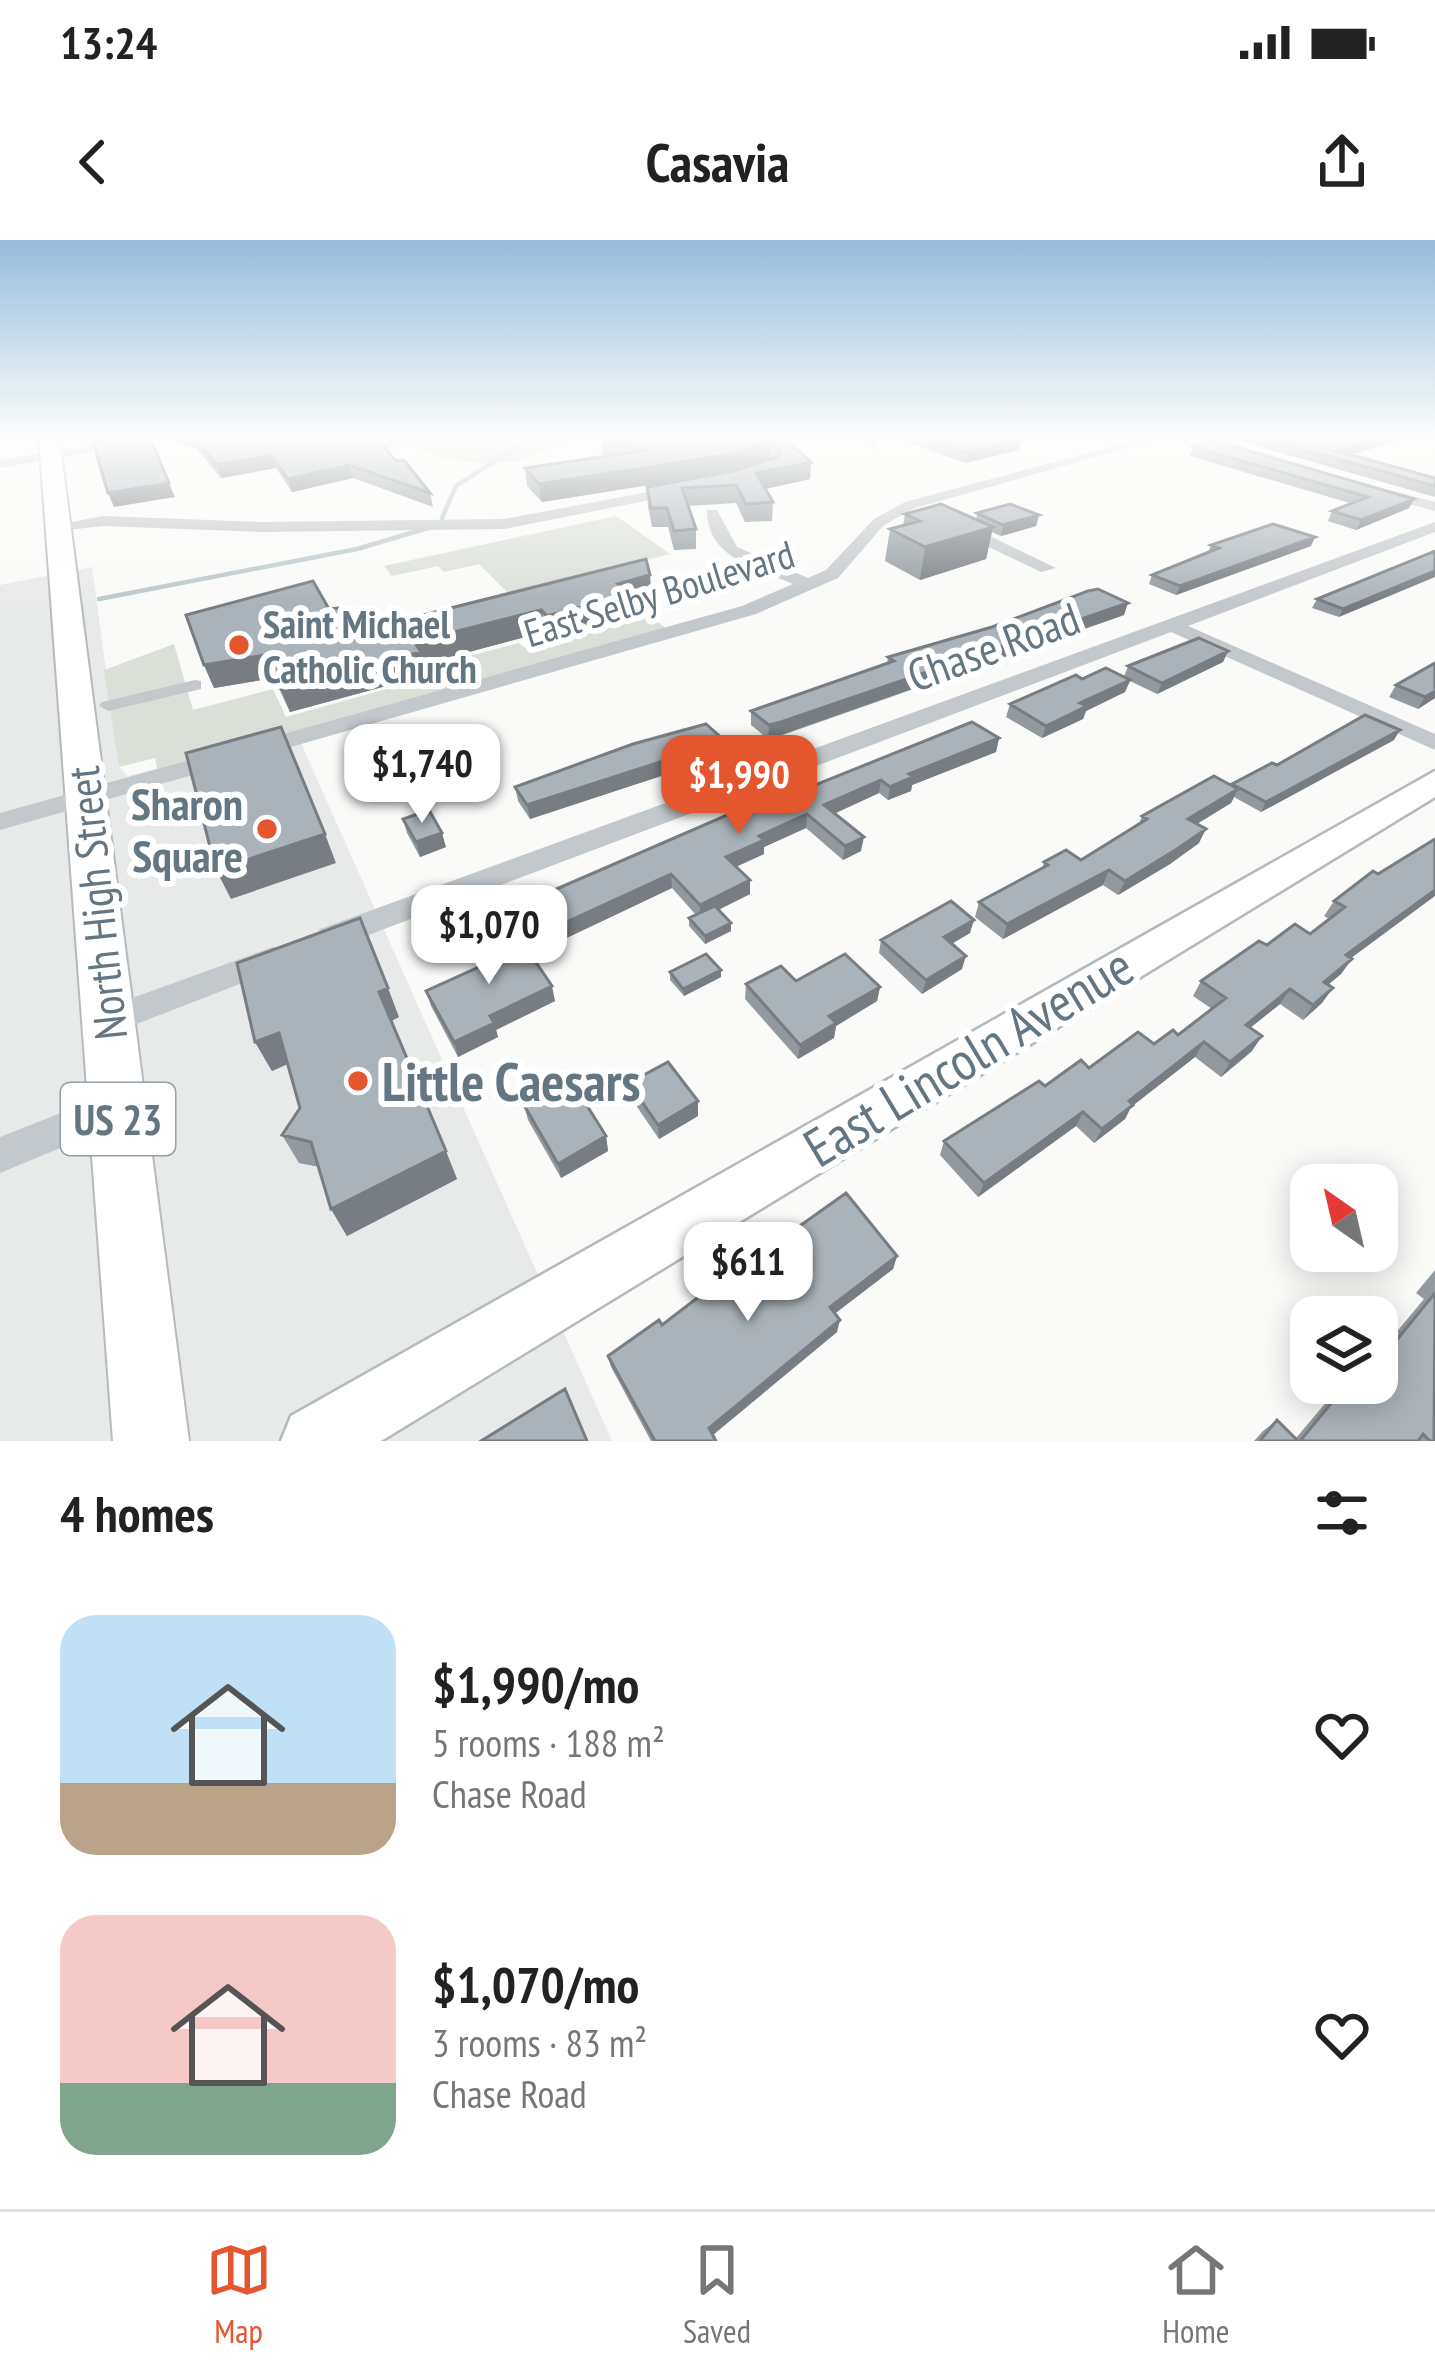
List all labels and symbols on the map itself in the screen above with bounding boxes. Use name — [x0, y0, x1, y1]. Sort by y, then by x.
street label: East Selby Boulevard — [518, 528, 800, 658]
street label: Chase Road — [899, 588, 1087, 704]
place label: Saint Michael Catholic Church — [263, 598, 477, 694]
marker: Saint Michael Catholic Church — [226, 632, 252, 658]
pin: $1,740 — [324, 724, 520, 826]
pin: $1,990 — [641, 735, 837, 837]
street label: North High Street — [53, 763, 139, 1043]
place label: Sharon Square — [131, 774, 243, 884]
marker: Sharon Square — [254, 816, 280, 842]
pin: $1,070 — [391, 885, 587, 987]
street label: East Lincoln Avenue — [791, 930, 1145, 1182]
place label: Little Caesars — [382, 1046, 640, 1116]
marker: Little Caesars — [345, 1068, 371, 1094]
road number: US 23 — [61, 1083, 175, 1155]
north arrow — [1290, 1164, 1398, 1272]
pin: $611 — [677, 1222, 819, 1324]

